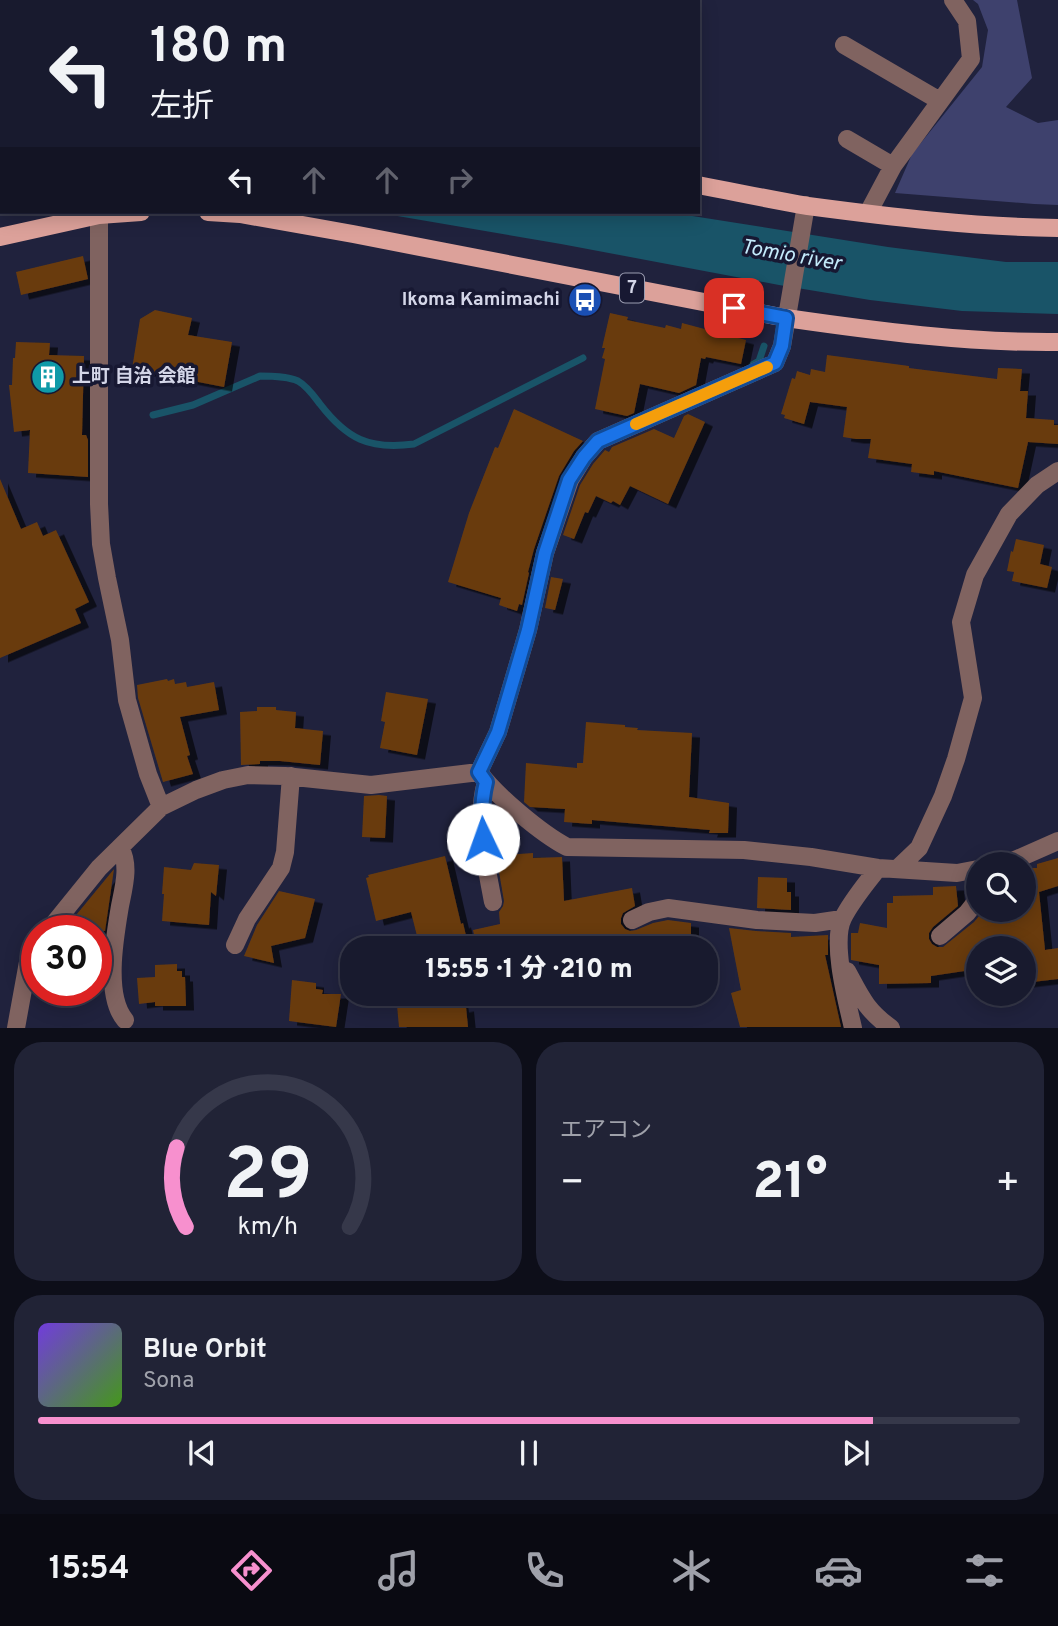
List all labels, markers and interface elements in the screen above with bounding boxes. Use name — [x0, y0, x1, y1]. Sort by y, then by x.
text: 180 m — [150, 18, 287, 80]
icon: left — [35, 28, 126, 119]
text: 左折 — [150, 88, 214, 128]
icon: left — [222, 161, 260, 199]
icon: ahead — [295, 161, 333, 199]
icon: ahead — [368, 161, 406, 199]
icon: right — [441, 161, 479, 199]
water label: Tomio river — [739, 234, 845, 278]
road number: 7 — [620, 274, 644, 302]
pin — [704, 278, 764, 338]
bus stop icon: Ikoma Kamimachi — [566, 281, 604, 319]
place label: Ikoma Kamimachi — [402, 288, 560, 312]
icon: arrive — [715, 289, 753, 327]
building icon: 上町 自治 会館 — [29, 358, 67, 396]
place label: 上町 自治 会館 — [72, 365, 196, 389]
position arrow — [446, 802, 520, 876]
map controls — [966, 852, 1036, 1006]
button: search — [966, 852, 1036, 922]
speed limit sign: 30 — [21, 915, 112, 1006]
button: layers — [966, 936, 1036, 1006]
text: 15:55 · 1 分 · 210 m — [425, 954, 633, 987]
text: エアコン — [560, 1117, 652, 1146]
text: 29 — [223, 1134, 313, 1226]
text: 21° — [753, 1151, 827, 1217]
text: − — [560, 1160, 585, 1209]
text: + — [995, 1160, 1020, 1209]
text: km/h — [238, 1212, 298, 1244]
text: Blue Orbit — [143, 1334, 267, 1367]
text: Sona — [143, 1367, 194, 1396]
icon: previous — [183, 1434, 221, 1472]
icon: pause — [510, 1434, 548, 1472]
icon: next — [837, 1434, 875, 1472]
icon: directions — [227, 1546, 276, 1595]
icon: music — [374, 1546, 423, 1595]
icon: phone — [520, 1546, 569, 1595]
icon: climate — [667, 1546, 716, 1595]
icon: car — [814, 1546, 863, 1595]
icon: filters — [960, 1546, 1009, 1595]
text: 15:54 — [49, 1550, 130, 1590]

